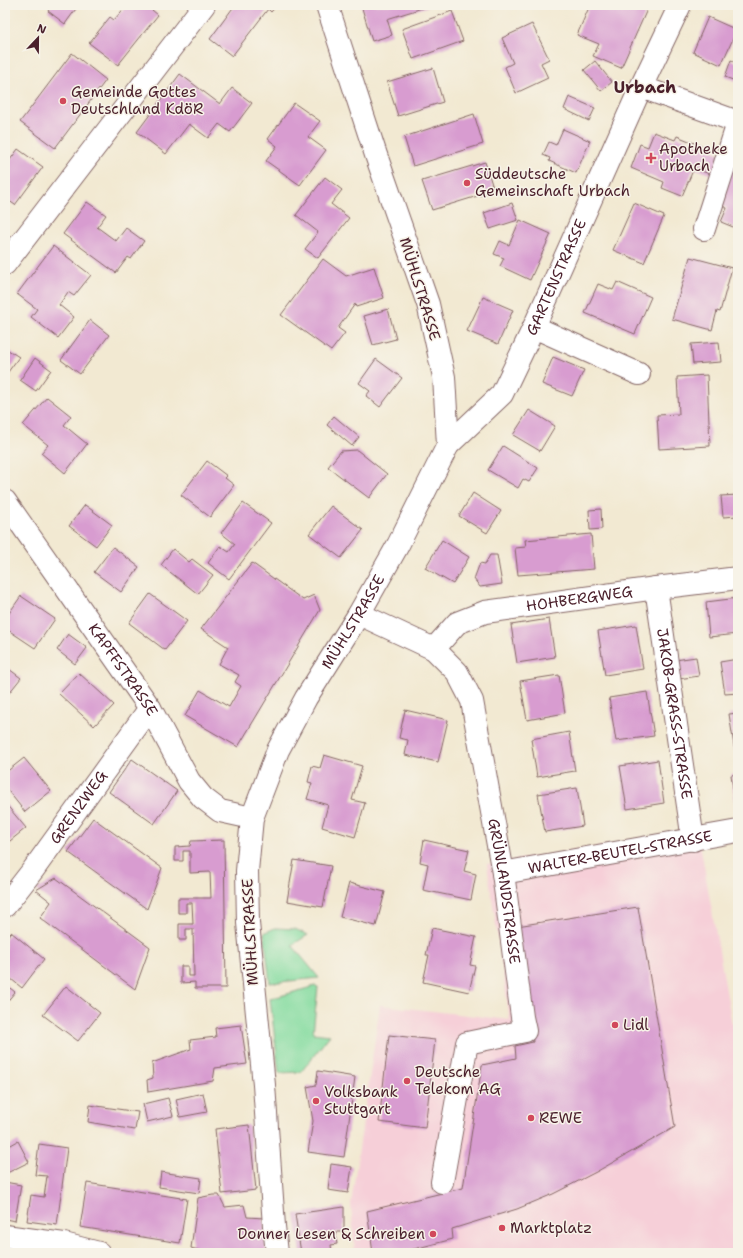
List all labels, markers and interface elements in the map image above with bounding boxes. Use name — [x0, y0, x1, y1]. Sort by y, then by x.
north arrow — [18, 18, 58, 58]
text: N — [35, 21, 49, 38]
district label: Urbach — [614, 76, 677, 98]
place label: Gemeinde Gottes Deutschland KdöR — [71, 82, 203, 119]
marker: Gemeinde Gottes Deutschland KdöR — [58, 96, 68, 106]
place label: Apotheke Urbach — [659, 139, 728, 176]
marker: Apotheke Urbach — [646, 153, 656, 163]
place label: Süddeutsche Gemeinschaft Urbach — [475, 164, 630, 201]
marker: Süddeutsche Gemeinschaft Urbach — [462, 178, 472, 188]
street label: GARTENSTRASSE — [521, 216, 591, 339]
street label: MÜHLSTRASSE — [395, 235, 445, 343]
street label: MÜHLSTRASSE — [317, 571, 389, 673]
street label: HOHBERGWEG — [525, 581, 634, 616]
street label: KAPFFSTRASSE — [84, 619, 162, 720]
street label: JAKOB-GRASS-STRASSE — [652, 627, 697, 800]
street label: GRENZWEG — [45, 767, 112, 848]
street label: GRÜNLANDSTRASSE — [483, 817, 525, 965]
street label: WALTER-BEUTEL-STRASSE — [526, 826, 714, 878]
street label: MÜHLSTRASSE — [237, 878, 263, 986]
place label: Lidl — [623, 1015, 649, 1035]
marker: Lidl — [610, 1020, 620, 1030]
place label: Deutsche Telekom AG — [415, 1062, 501, 1099]
marker: Deutsche Telekom AG — [402, 1076, 412, 1086]
place label: Volksbank Stuttgart — [324, 1082, 398, 1119]
marker: Volksbank Stuttgart — [311, 1096, 321, 1106]
place label: REWE — [539, 1108, 582, 1128]
marker: REWE — [526, 1113, 536, 1123]
place label: Marktplatz — [510, 1218, 592, 1238]
marker: Marktplatz — [497, 1223, 507, 1233]
place label: Donner Lesen & Schreiben — [238, 1224, 425, 1244]
marker: Donner Lesen & Schreiben — [428, 1229, 438, 1239]

